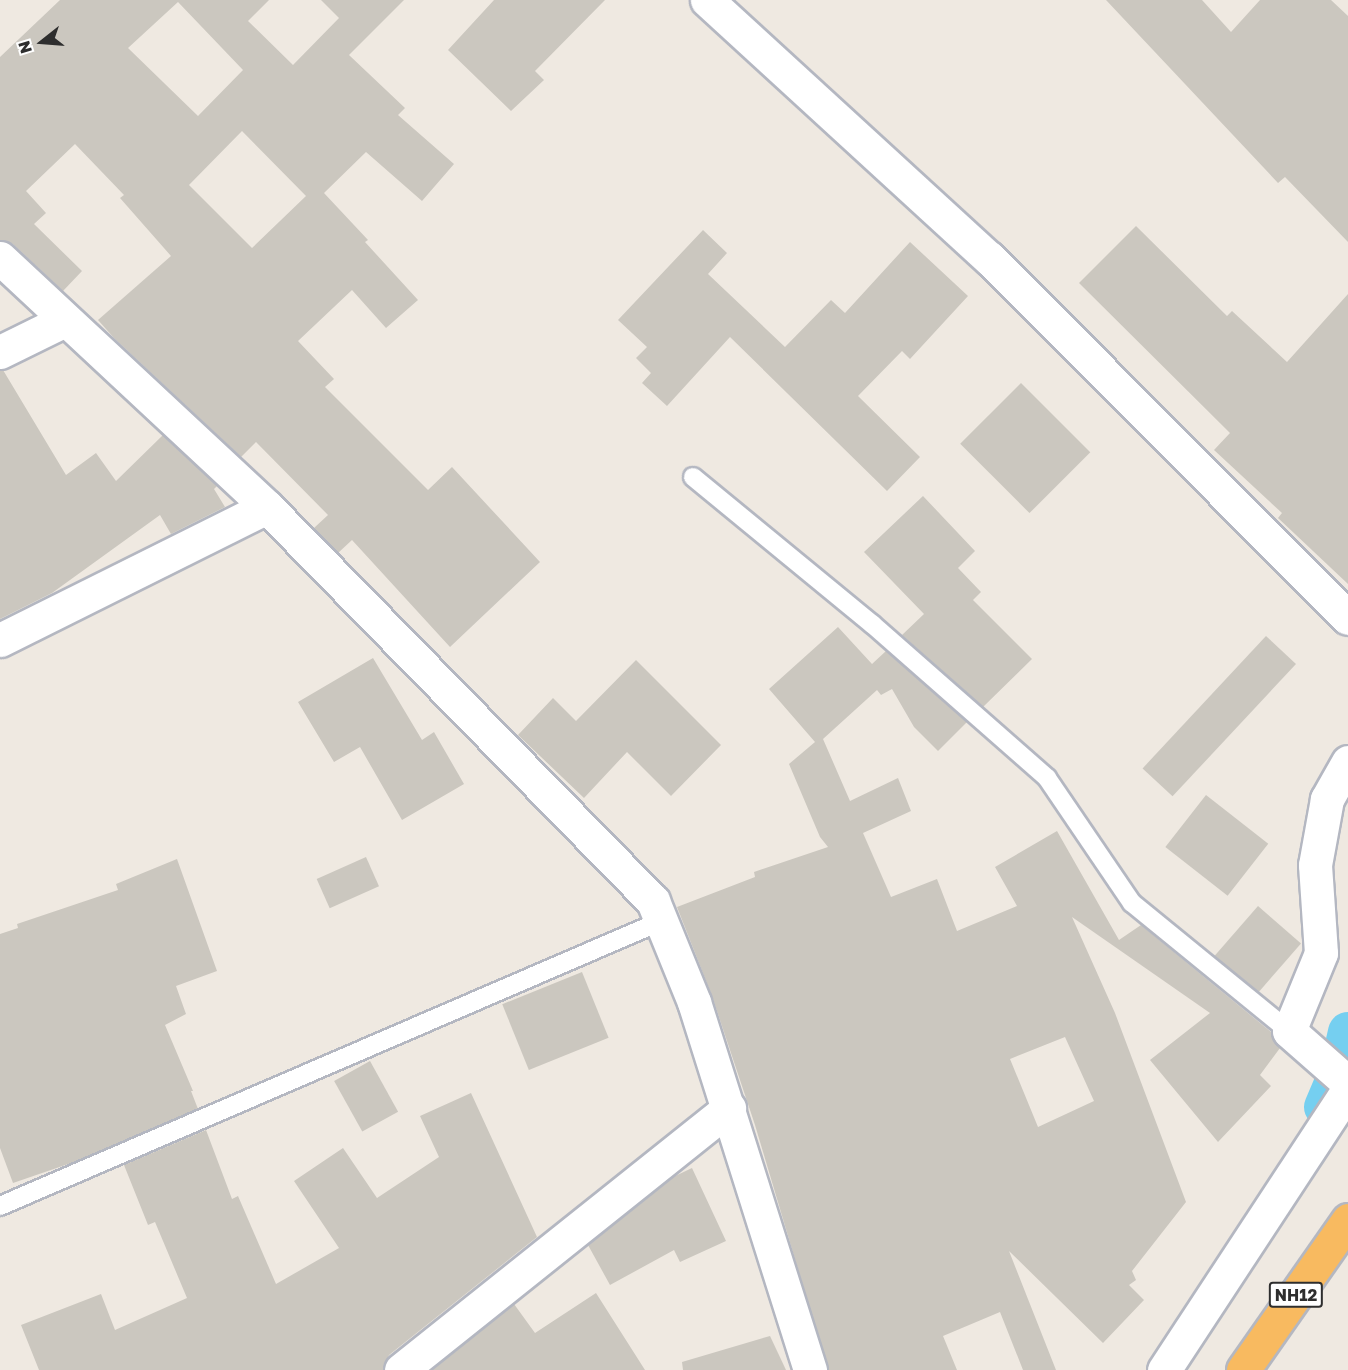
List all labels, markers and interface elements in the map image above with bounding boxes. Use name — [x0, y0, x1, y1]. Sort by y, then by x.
north arrow — [12, 12, 72, 72]
text: N — [13, 39, 36, 56]
road number: NH12 — [1268, 1282, 1324, 1308]

